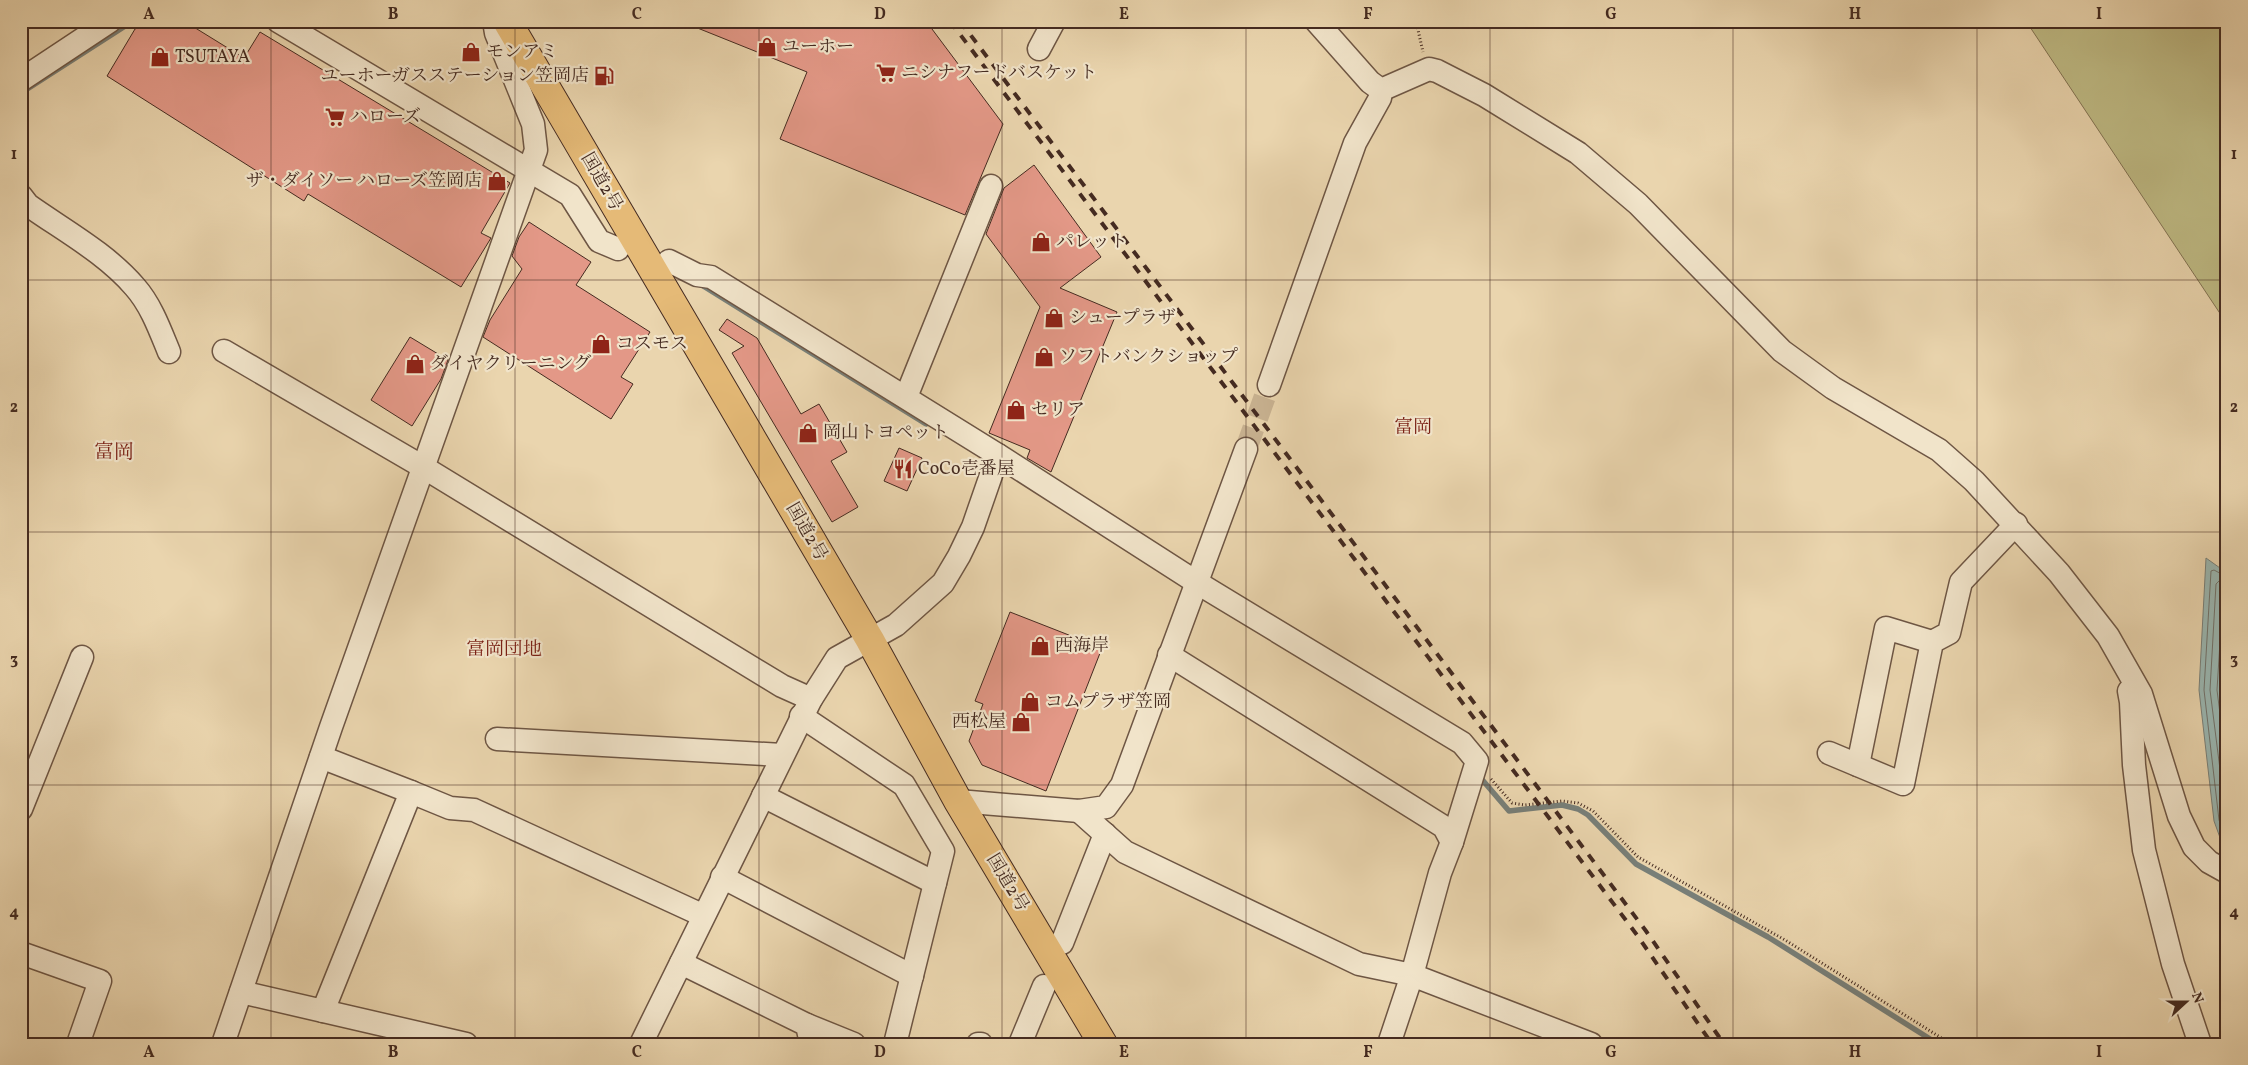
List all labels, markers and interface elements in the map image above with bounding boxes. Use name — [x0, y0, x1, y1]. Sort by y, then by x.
text: A — [143, 4, 155, 26]
text: B — [388, 4, 399, 26]
text: C — [632, 4, 642, 26]
text: D — [874, 4, 886, 26]
text: E — [1119, 4, 1129, 26]
text: F — [1363, 4, 1373, 26]
text: G — [1605, 4, 1617, 26]
text: H — [1849, 4, 1861, 26]
text: I — [2096, 4, 2102, 26]
place label: ユーホー — [782, 35, 854, 60]
shop icon: ユーホー — [756, 36, 778, 58]
place label: モンアミ — [486, 40, 558, 65]
shop icon: モンアミ — [460, 41, 482, 63]
place label: TSUTAYA — [175, 45, 250, 70]
shop icon: TSUTAYA — [149, 46, 171, 68]
place label: ニシナフードバスケット — [901, 61, 1097, 86]
supermarket icon: ニシナフードバスケット — [875, 62, 897, 84]
place label: ユーホーガスステーション笠岡店 — [320, 64, 589, 89]
fuel station icon: ユーホーガスステーション笠岡店 — [593, 65, 615, 87]
place label: ハローズ — [350, 105, 421, 130]
supermarket icon: ハローズ — [324, 106, 346, 128]
text: 1 — [11, 144, 17, 166]
text: 1 — [2231, 144, 2237, 166]
street label: 国道2号 — [574, 148, 628, 216]
place label: ザ・ダイソー ハローズ笠岡店 — [246, 169, 482, 194]
shop icon: ザ・ダイソー ハローズ笠岡店 — [486, 170, 508, 192]
place label: パレット — [1056, 230, 1128, 255]
shop icon: パレット — [1030, 231, 1052, 253]
place label: シュープラザ — [1069, 306, 1176, 331]
shop icon: シュープラザ — [1043, 307, 1065, 329]
place label: コスモス — [616, 332, 688, 357]
shop icon: コスモス — [590, 333, 612, 355]
place label: ソフトバンクショップ — [1059, 345, 1238, 370]
shop icon: ソフトバンクショップ — [1033, 346, 1055, 368]
place label: ダイヤクリーニング — [430, 352, 591, 377]
shop icon: ダイヤクリーニング — [404, 353, 426, 375]
text: 2 — [10, 397, 18, 419]
text: 2 — [2230, 397, 2238, 419]
place label: セリア — [1031, 398, 1085, 423]
shop icon: セリア — [1005, 399, 1027, 421]
district label: 富岡 — [1394, 415, 1432, 441]
place label: 岡山トヨペット — [823, 421, 949, 446]
shop icon: 岡山トヨペット — [797, 422, 819, 444]
district label: 富岡 — [94, 439, 134, 467]
place label: CoCo壱番屋 — [918, 457, 1015, 482]
restaurant icon: CoCo壱番屋 — [892, 458, 914, 480]
street label: 国道2号 — [779, 498, 833, 566]
place label: 西海岸 — [1055, 634, 1109, 659]
shop icon: 西海岸 — [1029, 635, 1051, 657]
district label: 富岡団地 — [466, 637, 542, 663]
text: 3 — [10, 649, 18, 671]
text: 3 — [2230, 649, 2238, 671]
place label: コムプラザ笠岡 — [1045, 690, 1171, 715]
shop icon: コムプラザ笠岡 — [1019, 691, 1041, 713]
place label: 西松屋 — [952, 710, 1006, 735]
shop icon: 西松屋 — [1010, 711, 1032, 733]
street label: 国道2号 — [980, 849, 1034, 917]
text: 4 — [9, 902, 19, 924]
text: 4 — [2229, 902, 2239, 924]
north arrow — [2160, 978, 2210, 1028]
text: N — [2186, 990, 2207, 1006]
text: A — [143, 1042, 155, 1064]
text: B — [388, 1042, 399, 1064]
text: C — [632, 1042, 642, 1064]
text: D — [874, 1042, 886, 1064]
text: E — [1119, 1042, 1129, 1064]
text: F — [1363, 1042, 1373, 1064]
text: G — [1605, 1042, 1617, 1064]
text: H — [1849, 1042, 1861, 1064]
text: I — [2096, 1042, 2102, 1064]

